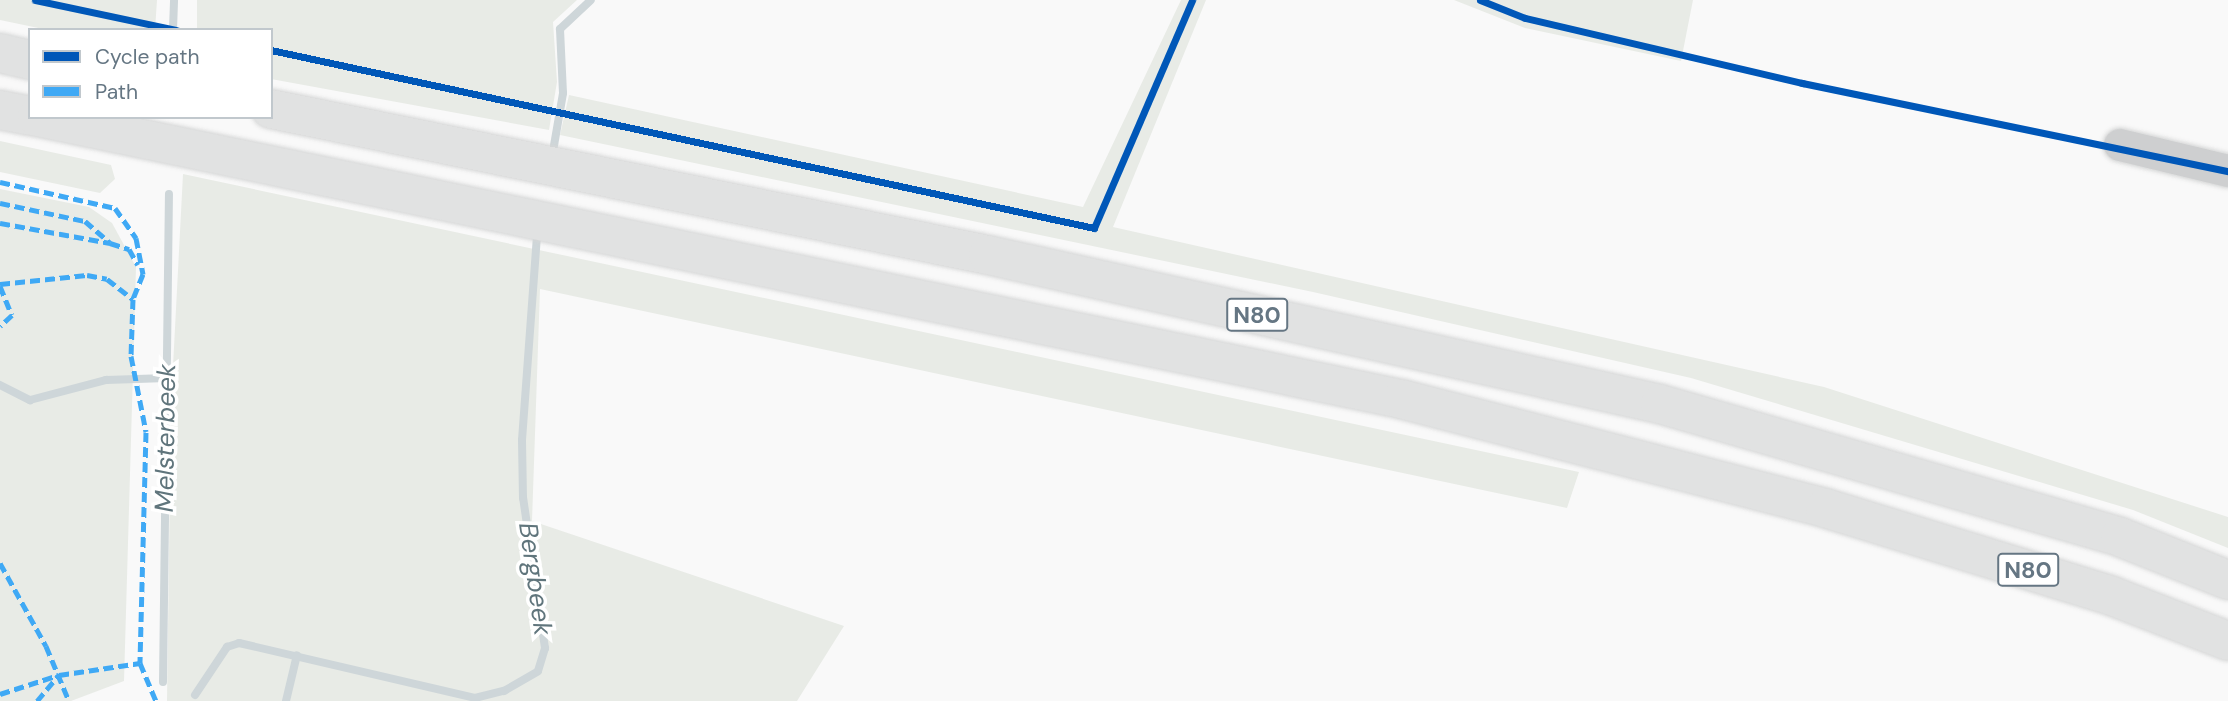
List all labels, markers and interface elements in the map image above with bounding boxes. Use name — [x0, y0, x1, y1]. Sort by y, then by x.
legend — [28, 28, 273, 119]
text: Cycle path — [95, 43, 200, 71]
text: Path — [95, 78, 138, 106]
road number: N80 — [1226, 296, 1288, 334]
water label: Melsterbeek — [149, 363, 183, 513]
water label: Bergbeek — [512, 521, 558, 637]
road number: N80 — [1996, 550, 2060, 590]

